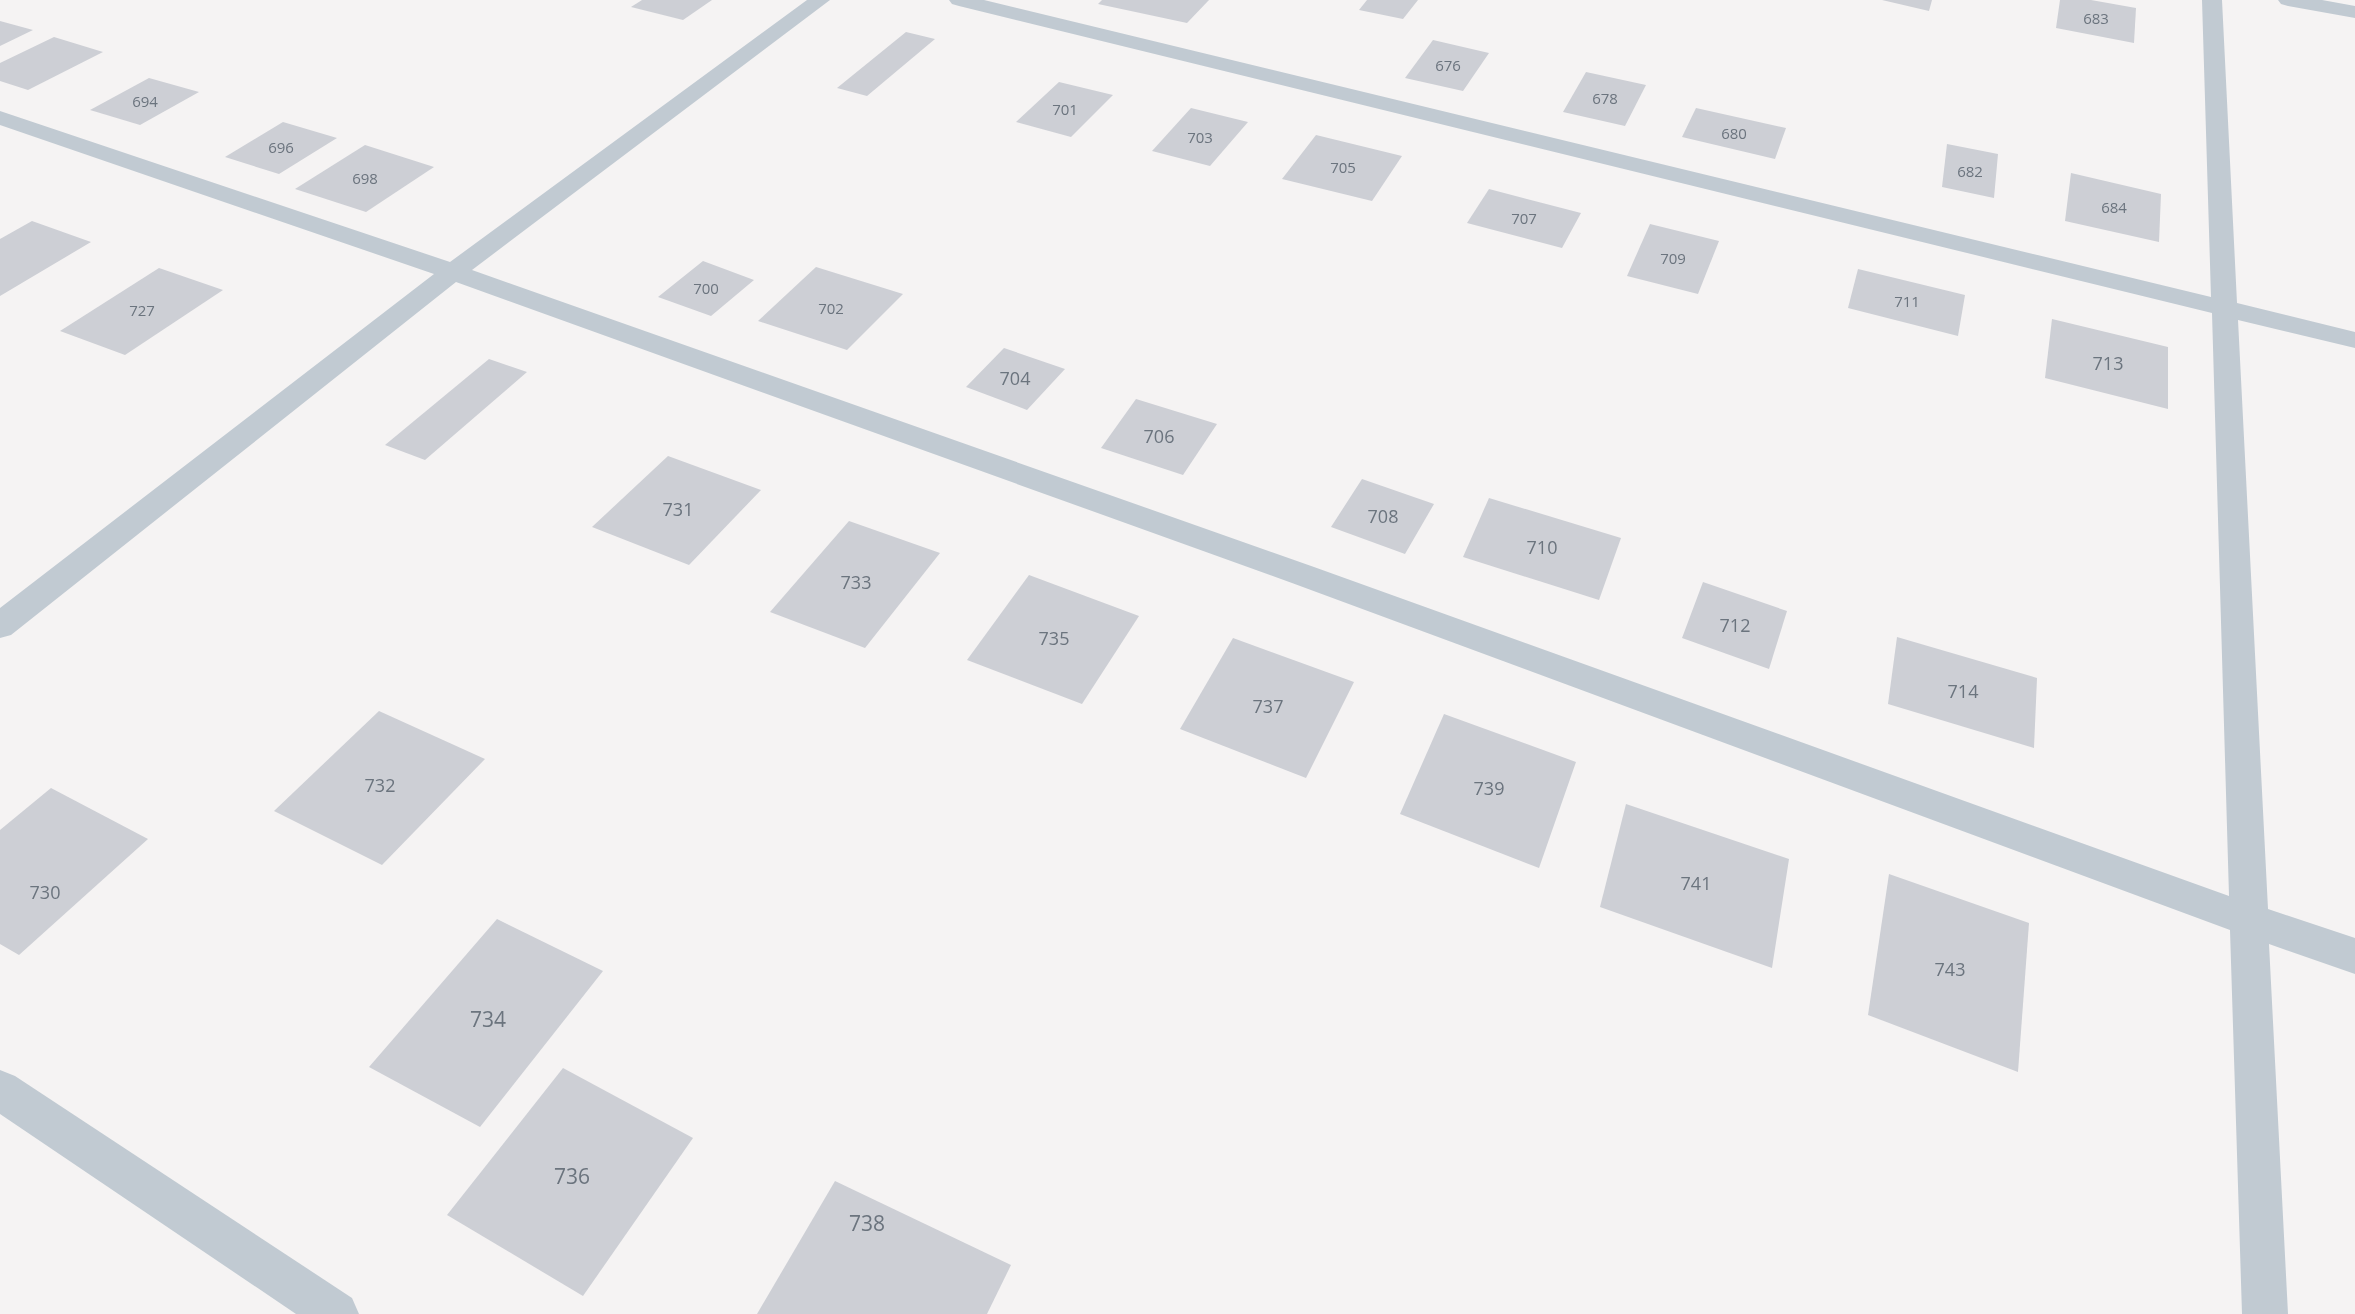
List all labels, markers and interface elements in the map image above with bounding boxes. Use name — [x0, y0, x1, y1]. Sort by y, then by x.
house number: 683 — [2083, 8, 2109, 28]
house number: 676 — [1435, 55, 1461, 75]
house number: 678 — [1592, 88, 1618, 108]
house number: 694 — [132, 91, 158, 111]
house number: 701 — [1052, 99, 1078, 119]
house number: 680 — [1721, 123, 1747, 143]
house number: 703 — [1187, 127, 1213, 147]
house number: 696 — [268, 137, 294, 157]
house number: 705 — [1330, 157, 1356, 177]
house number: 682 — [1957, 161, 1983, 181]
house number: 698 — [352, 168, 378, 188]
house number: 684 — [2101, 197, 2127, 217]
house number: 707 — [1511, 208, 1537, 228]
house number: 709 — [1660, 248, 1686, 268]
house number: 700 — [693, 278, 719, 298]
house number: 711 — [1894, 291, 1920, 311]
house number: 702 — [818, 298, 844, 318]
house number: 727 — [129, 300, 155, 320]
house number: 713 — [2093, 351, 2123, 375]
house number: 704 — [1000, 366, 1030, 390]
house number: 706 — [1144, 424, 1174, 448]
house number: 731 — [663, 497, 693, 521]
house number: 708 — [1368, 504, 1398, 528]
house number: 710 — [1527, 535, 1557, 559]
house number: 733 — [841, 570, 871, 594]
house number: 712 — [1720, 613, 1750, 637]
house number: 735 — [1039, 626, 1069, 650]
house number: 714 — [1948, 679, 1978, 703]
house number: 737 — [1253, 694, 1283, 718]
house number: 732 — [365, 773, 395, 797]
house number: 739 — [1474, 776, 1504, 800]
house number: 741 — [1681, 871, 1711, 895]
house number: 730 — [30, 880, 60, 904]
house number: 743 — [1935, 957, 1965, 981]
house number: 734 — [470, 1005, 506, 1033]
house number: 736 — [554, 1162, 590, 1190]
house number: 738 — [849, 1209, 885, 1237]

